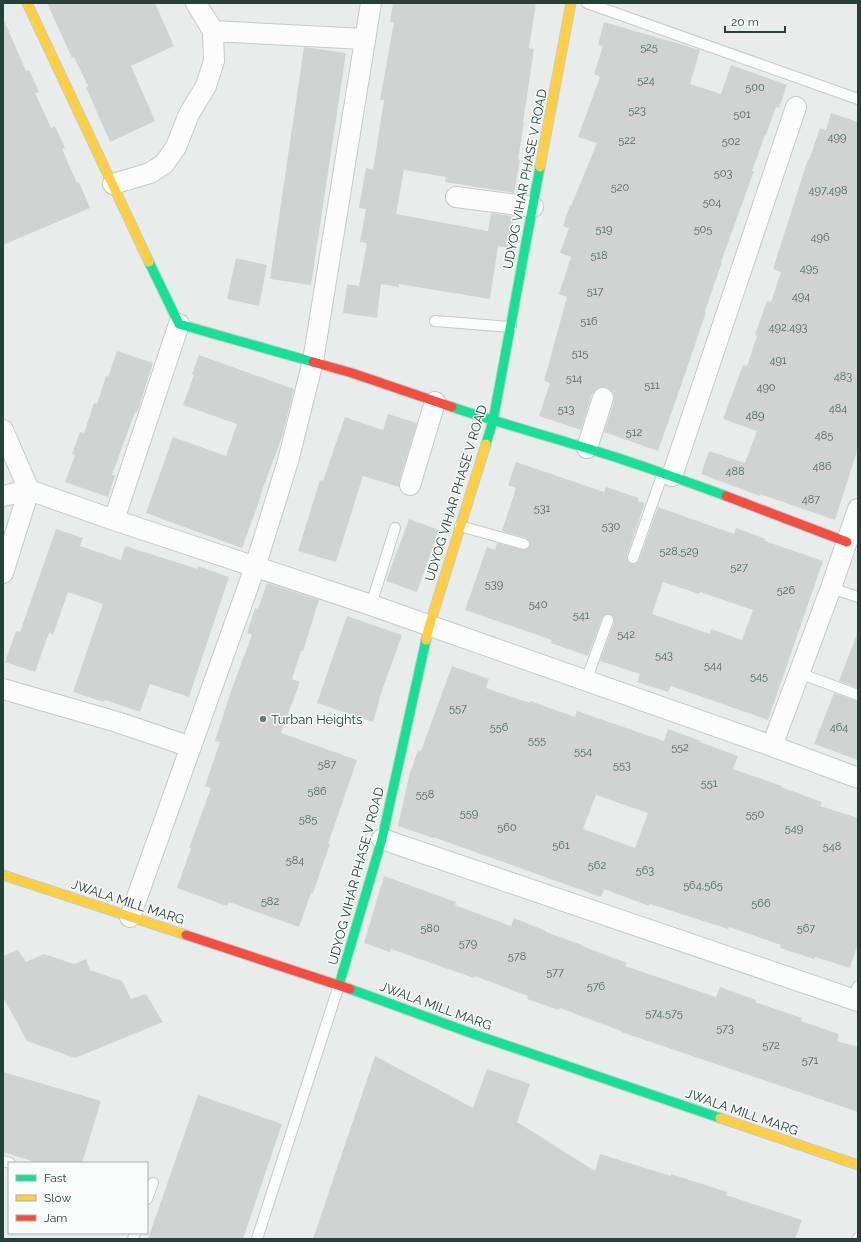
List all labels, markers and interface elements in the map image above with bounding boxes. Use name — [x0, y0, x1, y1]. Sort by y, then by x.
scale bar — [725, 8, 785, 34]
text: 20 m — [731, 15, 759, 29]
house number: 525 — [640, 41, 658, 54]
house number: 524 — [637, 74, 655, 87]
house number: 500 — [745, 81, 765, 94]
street label: UDYOG VIHAR PHASE V ROAD — [500, 88, 550, 270]
house number: 523 — [628, 104, 646, 117]
house number: 501 — [733, 108, 751, 121]
house number: 499 — [828, 131, 846, 144]
house number: 522 — [618, 134, 636, 147]
house number: 502 — [722, 135, 740, 148]
house number: 503 — [714, 167, 732, 180]
house number: 520 — [611, 181, 629, 194]
house number: 497,498 — [809, 184, 848, 197]
house number: 504 — [703, 196, 721, 209]
house number: 519 — [595, 223, 613, 236]
house number: 505 — [694, 223, 712, 236]
house number: 496 — [810, 231, 830, 244]
house number: 518 — [590, 249, 608, 262]
house number: 495 — [800, 262, 818, 275]
house number: 517 — [587, 285, 603, 298]
house number: 494 — [792, 290, 810, 303]
house number: 516 — [580, 315, 598, 328]
house number: 492,493 — [769, 321, 808, 334]
house number: 515 — [572, 347, 588, 360]
house number: 491 — [769, 354, 787, 367]
house number: 483 — [834, 370, 852, 383]
house number: 514 — [566, 372, 582, 385]
house number: 511 — [644, 379, 660, 392]
house number: 490 — [756, 381, 776, 394]
house number: 484 — [829, 402, 847, 415]
street label: UDYOG VIHAR PHASE V ROAD — [422, 403, 490, 583]
house number: 513 — [558, 403, 574, 416]
house number: 489 — [746, 409, 764, 422]
house number: 512 — [626, 426, 642, 439]
house number: 485 — [815, 429, 833, 442]
house number: 486 — [812, 460, 832, 473]
house number: 488 — [725, 465, 745, 478]
house number: 487 — [802, 493, 820, 506]
house number: 531 — [534, 502, 551, 515]
house number: 530 — [602, 520, 621, 533]
house number: 528,529 — [660, 545, 698, 558]
house number: 527 — [730, 561, 748, 574]
house number: 539 — [485, 578, 503, 591]
house number: 526 — [777, 584, 796, 597]
house number: 540 — [529, 598, 548, 611]
house number: 541 — [573, 609, 590, 622]
house number: 542 — [617, 628, 635, 641]
house number: 543 — [655, 649, 673, 662]
house number: 544 — [704, 659, 722, 672]
house number: 545 — [750, 670, 768, 683]
house number: 557 — [449, 702, 467, 715]
place label: Turban Heights — [271, 712, 362, 727]
marker: Turban Heights — [258, 714, 268, 724]
house number: 556 — [490, 721, 509, 734]
house number: 464 — [830, 721, 848, 734]
house number: 555 — [528, 734, 546, 747]
house number: 552 — [671, 741, 689, 754]
house number: 554 — [574, 745, 592, 758]
house number: 587 — [318, 758, 336, 771]
house number: 553 — [613, 759, 631, 772]
house number: 551 — [701, 777, 718, 790]
house number: 586 — [307, 785, 327, 798]
street label: UDYOG VIHAR PHASE V ROAD — [325, 786, 387, 966]
house number: 558 — [416, 788, 434, 801]
house number: 559 — [460, 807, 478, 820]
house number: 550 — [746, 808, 765, 821]
house number: 585 — [299, 813, 317, 826]
house number: 560 — [497, 821, 517, 834]
house number: 549 — [785, 822, 803, 835]
house number: 561 — [552, 839, 570, 852]
house number: 548 — [823, 840, 841, 853]
house number: 584 — [286, 854, 304, 867]
house number: 562 — [588, 859, 606, 872]
house number: 563 — [636, 864, 654, 877]
street label: JWALA MILL MARG — [70, 877, 186, 927]
house number: 564,565 — [683, 879, 723, 892]
house number: 582 — [261, 895, 279, 908]
house number: 566 — [751, 897, 771, 910]
house number: 580 — [420, 922, 440, 935]
house number: 567 — [797, 922, 815, 935]
house number: 579 — [459, 937, 477, 950]
house number: 578 — [508, 950, 526, 963]
house number: 577 — [546, 966, 564, 979]
street label: JWALA MILL MARG — [378, 979, 494, 1033]
house number: 576 — [587, 980, 606, 993]
house number: 574,575 — [645, 1007, 683, 1020]
house number: 573 — [716, 1022, 734, 1035]
house number: 572 — [762, 1039, 780, 1052]
house number: 571 — [802, 1054, 819, 1067]
street label: JWALA MILL MARG — [684, 1086, 800, 1138]
legend — [8, 1162, 148, 1234]
text: Fast — [44, 1171, 67, 1185]
text: Slow — [44, 1191, 71, 1205]
text: Jam — [44, 1211, 67, 1225]

